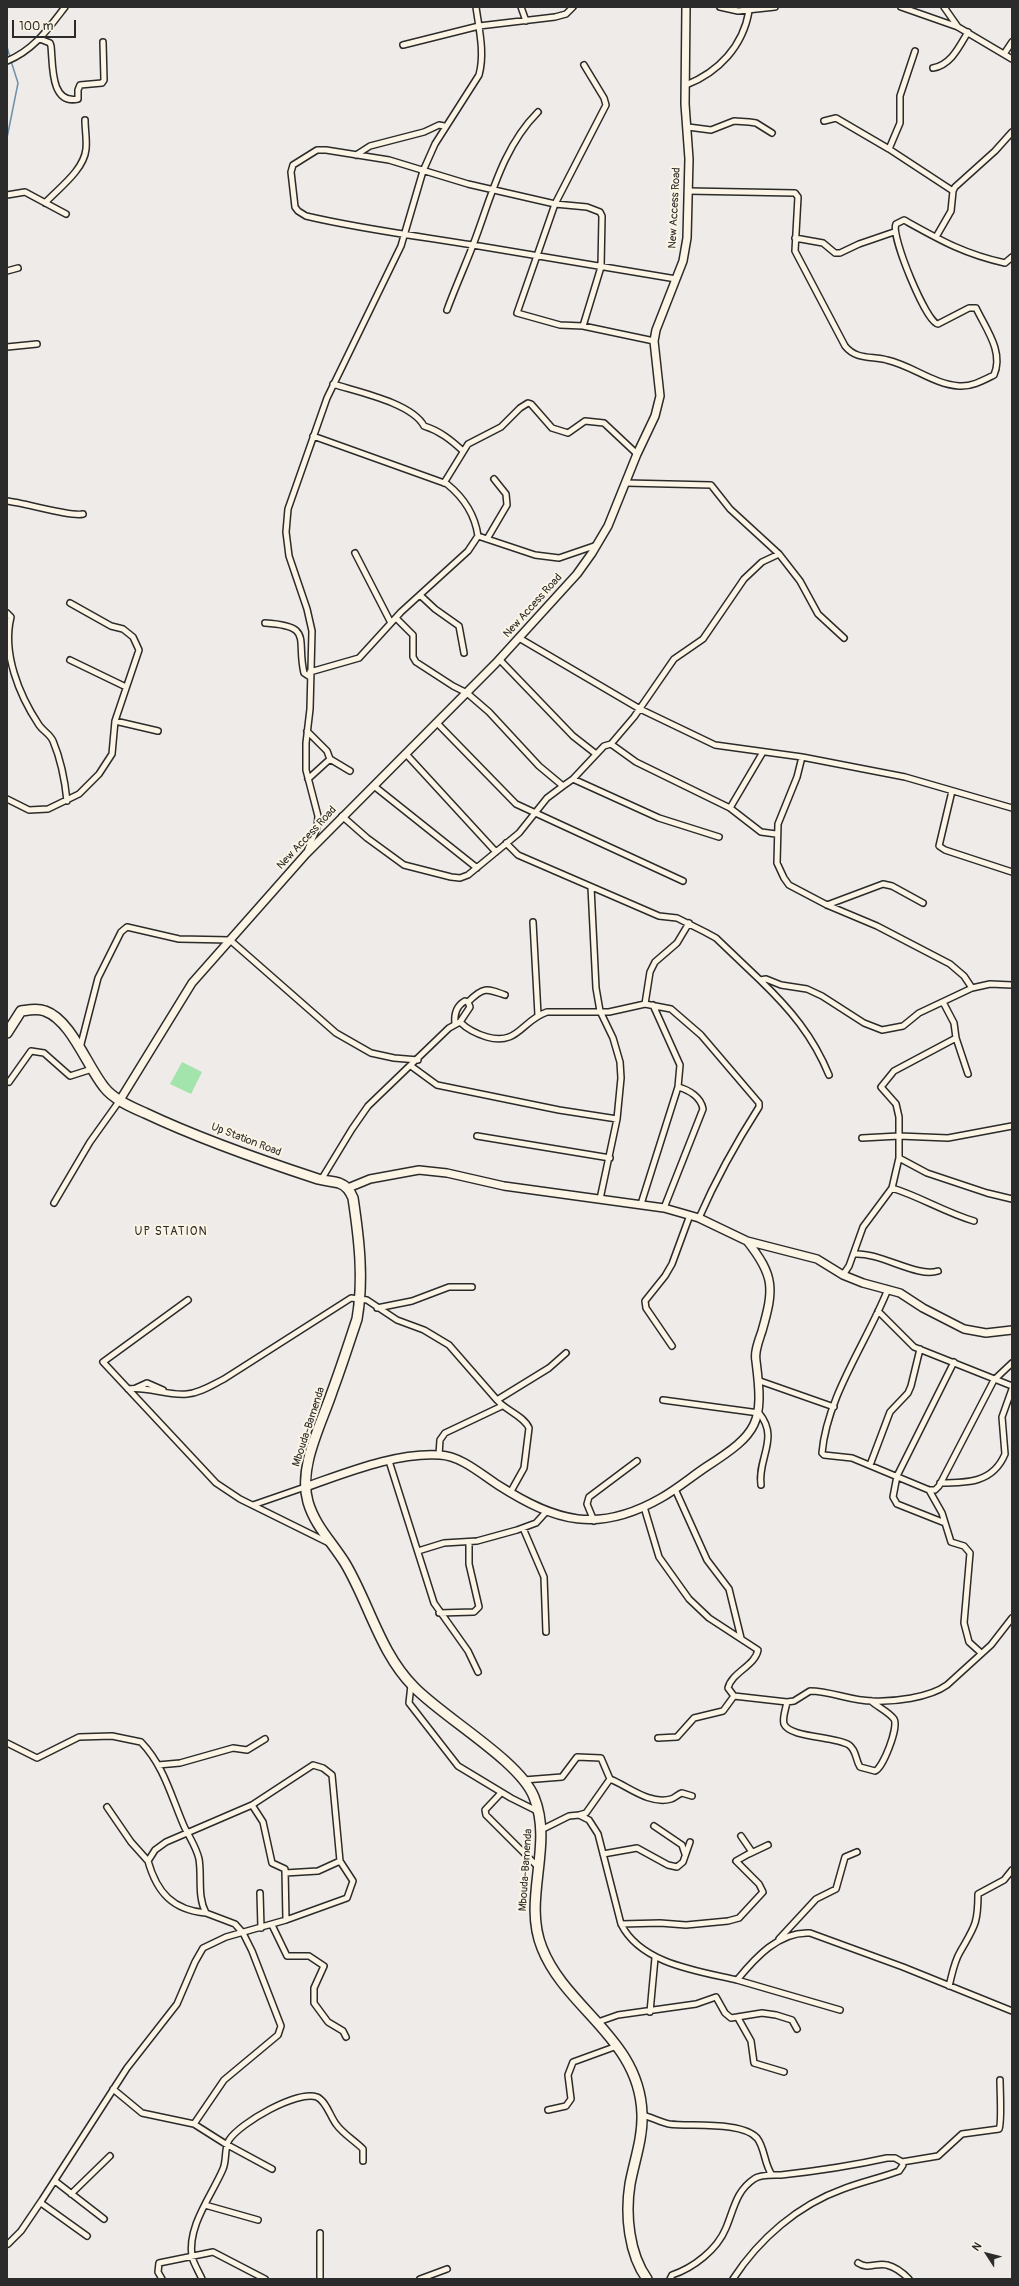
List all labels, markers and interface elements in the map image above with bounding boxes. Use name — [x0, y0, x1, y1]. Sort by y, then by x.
scale bar — [14, 12, 78, 38]
text: 100 m — [19, 19, 53, 34]
street label: New Access Road — [666, 167, 684, 249]
street label: New Access Road — [501, 571, 565, 641]
street label: New Access Road — [274, 804, 340, 872]
street label: Up Station Road — [209, 1121, 283, 1159]
district label: UP STATION — [134, 1225, 208, 1239]
street label: Mbouda-Bamenda — [290, 1385, 328, 1469]
street label: Mbouda-Bamenda — [517, 1828, 535, 1912]
north arrow — [967, 2234, 1007, 2274]
text: N — [969, 2240, 984, 2253]

